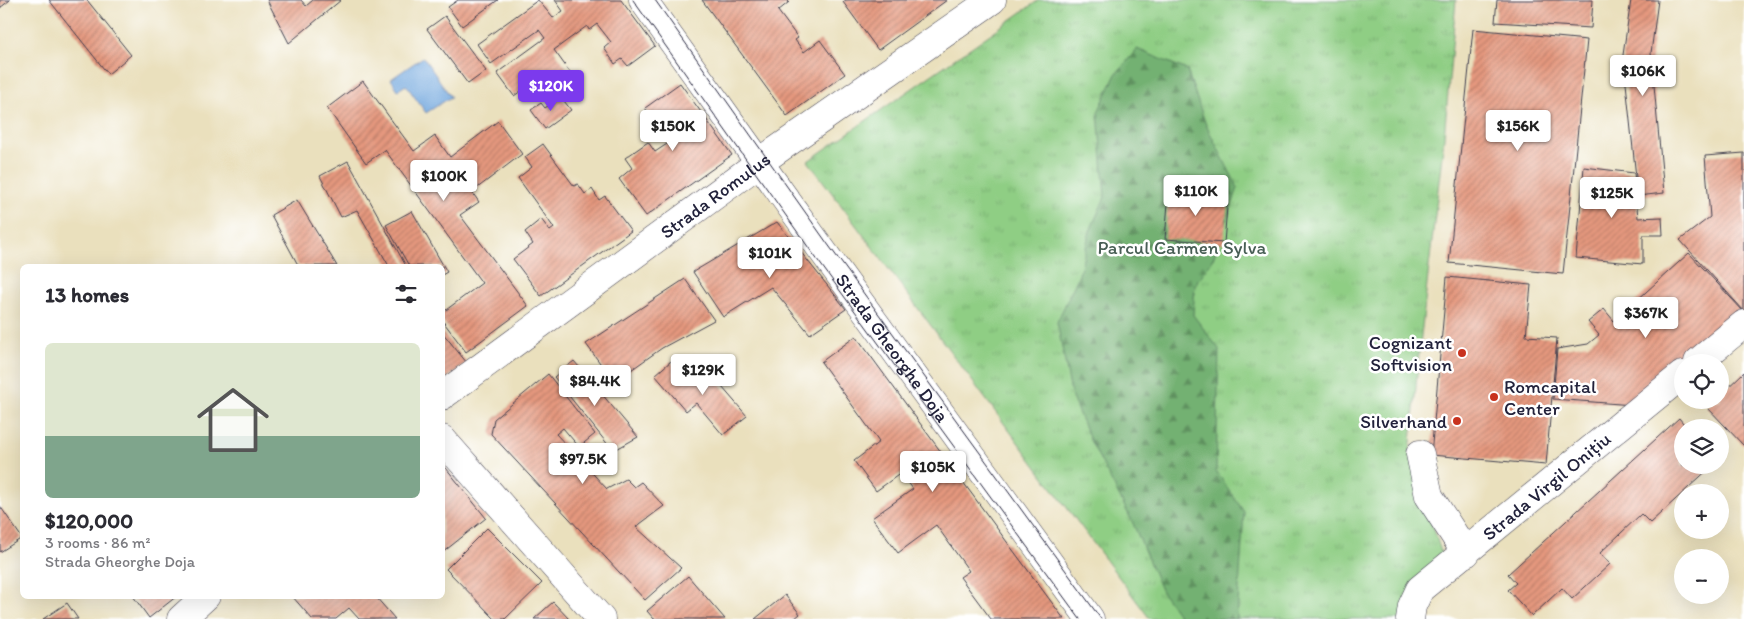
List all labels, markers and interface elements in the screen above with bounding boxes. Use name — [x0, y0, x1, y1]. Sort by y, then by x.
pin: $106K — [1608, 54, 1678, 97]
text: $106K — [1621, 61, 1665, 80]
pin: $120K — [516, 70, 586, 112]
text: $120K — [529, 76, 573, 95]
pin: $150K — [638, 110, 708, 152]
pin: $156K — [1483, 110, 1553, 152]
text: $150K — [651, 116, 695, 135]
text: $156K — [1497, 116, 1539, 135]
street label: Strada Romulus — [656, 147, 775, 243]
pin: $100K — [409, 160, 479, 202]
text: $100K — [421, 166, 467, 185]
pin: $110K — [1161, 174, 1231, 217]
pin: $125K — [1577, 176, 1647, 219]
text: $110K — [1174, 181, 1218, 200]
text: $125K — [1591, 183, 1633, 202]
pin: $101K — [735, 236, 805, 279]
park label: Parcul Carmen Sylva — [1098, 236, 1267, 259]
text: $101K — [748, 243, 792, 262]
street label: Strada Gheorghe Doja — [831, 269, 955, 427]
icon: filters — [392, 280, 420, 308]
text: 13 homes — [45, 282, 129, 307]
pin: $367K — [1611, 296, 1681, 339]
text: $367K — [1624, 303, 1668, 322]
place label: Cognizant Softvision — [1369, 331, 1452, 376]
marker: Cognizant Softvision — [1456, 347, 1468, 359]
pin: $129K — [668, 354, 738, 396]
map controls — [1674, 354, 1729, 604]
button: locate — [1674, 354, 1729, 409]
text: $129K — [682, 360, 724, 379]
pin: $84.4K — [554, 364, 636, 407]
text: $84.4K — [570, 371, 620, 390]
icon: home — [188, 375, 278, 465]
place label: Romcapital Center — [1504, 375, 1597, 420]
marker: Romcapital Center — [1488, 391, 1500, 403]
place label: Silverhand — [1360, 410, 1448, 433]
marker: Silverhand — [1451, 415, 1463, 427]
button: layers — [1674, 419, 1729, 474]
street label: Strada Virgil Onițiu — [1478, 426, 1615, 545]
pin: $97.5K — [542, 442, 624, 485]
text: $97.5K — [560, 449, 606, 468]
pin: $105K — [898, 450, 968, 493]
text: $105K — [911, 457, 955, 476]
button: + — [1674, 484, 1729, 539]
text: $120,000 — [45, 508, 133, 533]
text: 3 rooms · 86 m² — [45, 533, 150, 552]
button: − — [1674, 549, 1729, 604]
text: Strada Gheorghe Doja — [45, 552, 195, 571]

